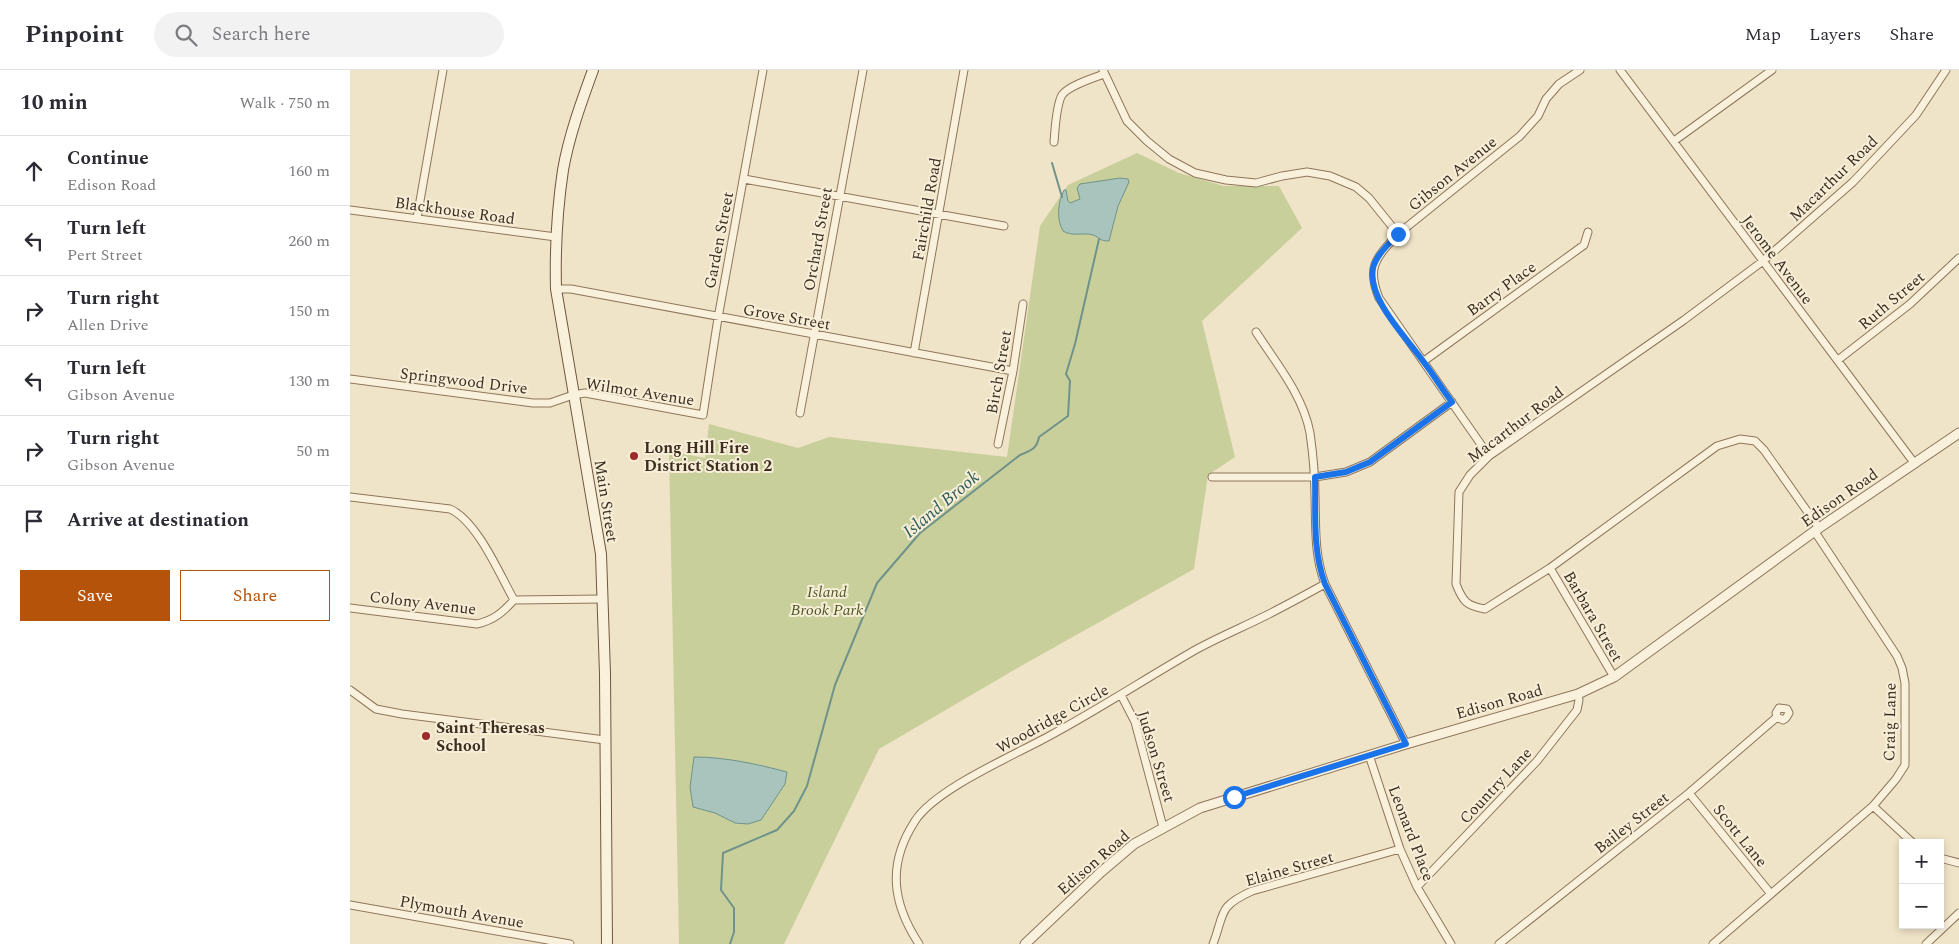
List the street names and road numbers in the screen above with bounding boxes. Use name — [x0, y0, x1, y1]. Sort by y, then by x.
street label: Gibson Avenue — [1403, 130, 1502, 217]
street label: Macarthur Road — [1784, 130, 1884, 227]
street label: Fairchild Road — [906, 156, 948, 263]
street label: Orchard Street — [797, 185, 839, 293]
street label: Garden Street — [698, 189, 740, 291]
street label: Blackhouse Road — [393, 191, 516, 231]
street label: Jerome Avenue — [1735, 210, 1819, 310]
street label: Barry Place — [1462, 255, 1541, 322]
street label: Ruth Street — [1853, 265, 1930, 336]
street label: Grove Street — [741, 297, 833, 337]
street label: Birch Street — [980, 328, 1018, 416]
street label: Springwood Drive — [399, 361, 529, 401]
street label: Wilmot Avenue — [584, 372, 696, 412]
street label: Macarthur Road — [1462, 380, 1569, 469]
street label: Main Street — [588, 458, 624, 545]
street label: Edison Road — [1796, 462, 1883, 533]
street label: Barbara Street — [1557, 566, 1629, 667]
street label: Colony Avenue — [368, 585, 478, 621]
street label: Woodridge Circle — [992, 678, 1113, 760]
street label: Edison Road — [1453, 678, 1546, 726]
street label: Craig Lane — [1877, 682, 1903, 762]
street label: Judson Street — [1131, 707, 1181, 805]
street label: Country Lane — [1454, 742, 1538, 829]
street label: Leonard Place — [1382, 782, 1440, 885]
street label: Bailey Street — [1589, 786, 1675, 860]
street label: Scott Lane — [1707, 799, 1773, 873]
street label: Edison Road — [1052, 824, 1135, 901]
street label: Elaine Street — [1242, 845, 1337, 893]
street label: Plymouth Avenue — [398, 889, 526, 935]

